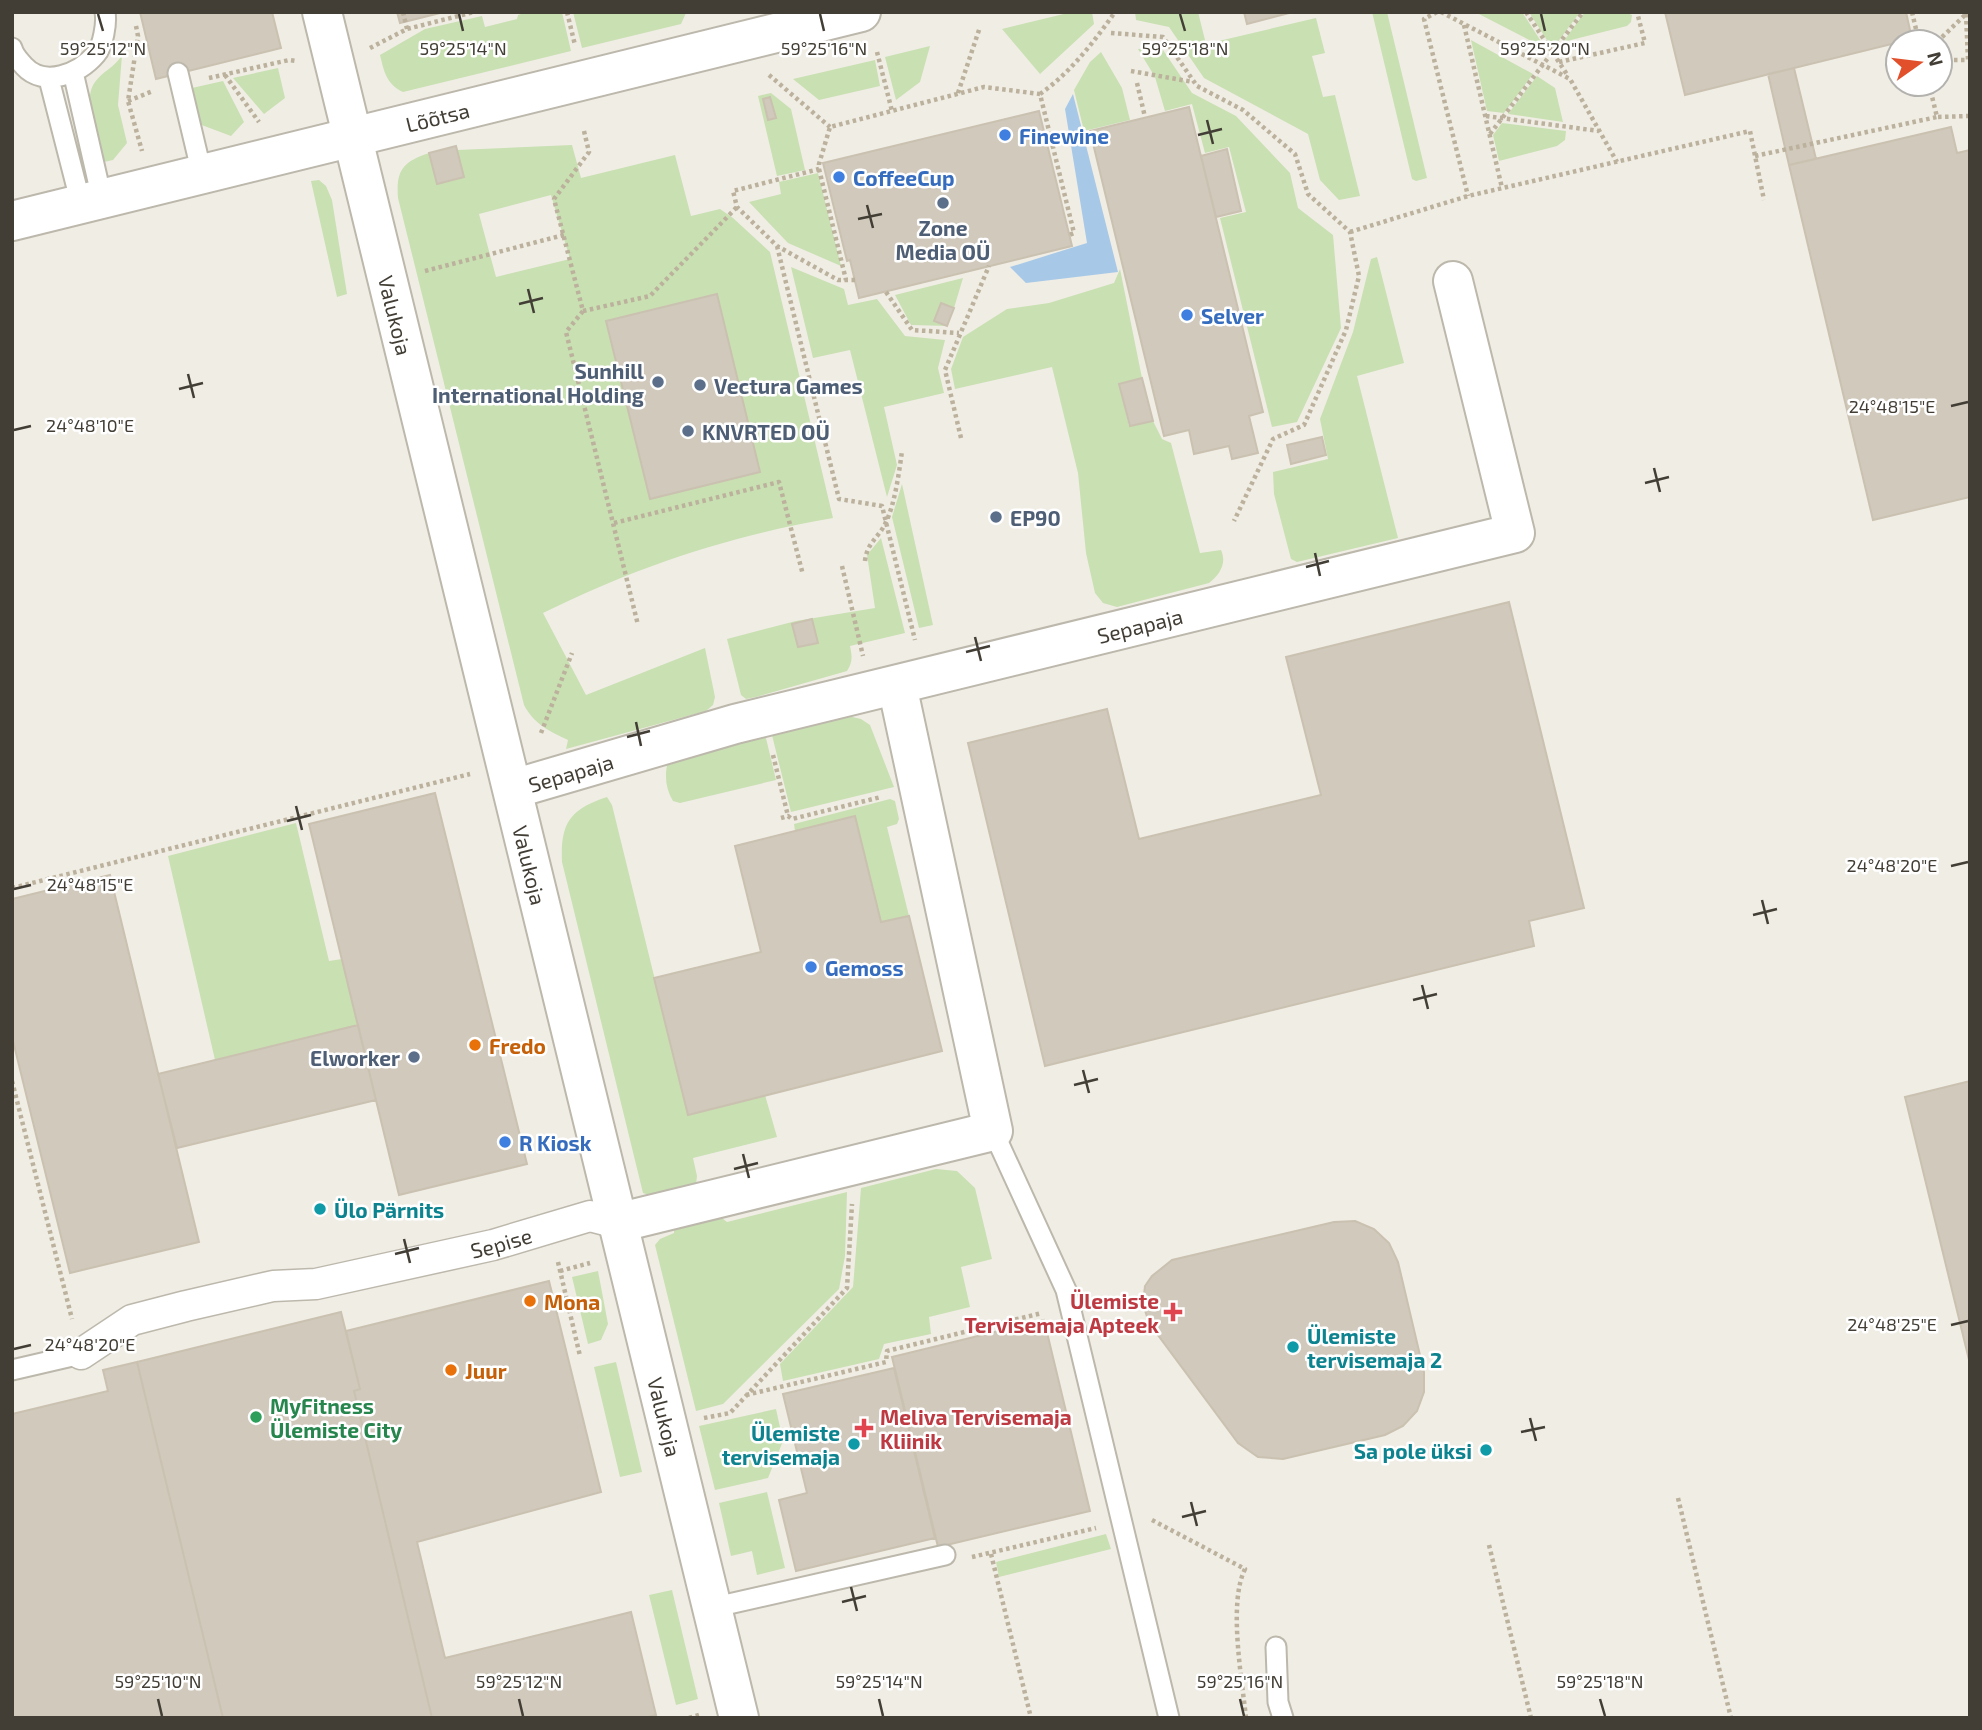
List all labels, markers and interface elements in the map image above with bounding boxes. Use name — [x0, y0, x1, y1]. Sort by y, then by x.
north arrow — [1884, 28, 1954, 98]
text: 59°25'12"N — [60, 37, 146, 59]
text: 59°25'14"N — [419, 37, 507, 59]
text: 59°25'16"N — [781, 37, 867, 59]
text: 59°25'18"N — [1141, 37, 1229, 59]
text: 59°25'20"N — [1500, 37, 1590, 59]
text: N — [1923, 49, 1949, 68]
street label: Lõõtsa — [403, 96, 472, 136]
place label: Finewine — [1019, 123, 1109, 148]
marker: Finewine — [997, 127, 1013, 143]
place label: CoffeeCup — [853, 165, 955, 190]
marker: CoffeeCup — [831, 169, 847, 185]
marker: Zone Media OÜ — [935, 195, 951, 211]
place label: Zone Media OÜ — [896, 215, 990, 264]
street label: Valukoja — [374, 273, 418, 357]
place label: Selver — [1201, 303, 1264, 328]
marker: Selver — [1179, 307, 1195, 323]
place label: Sunhill International Holding — [432, 358, 644, 407]
place label: Vectura Games — [714, 373, 863, 398]
marker: Sunhill International Holding — [650, 374, 666, 390]
marker: Vectura Games — [692, 377, 708, 393]
text: 24°48'15"E — [1849, 395, 1935, 417]
text: 24°48'10"E — [46, 414, 134, 436]
place label: KNVRTED OÜ — [702, 419, 830, 444]
marker: KNVRTED OÜ — [680, 423, 696, 439]
place label: EP90 — [1010, 505, 1061, 530]
marker: EP90 — [988, 509, 1004, 525]
street label: Sepapaja — [1094, 602, 1185, 647]
street label: Sepapaja — [525, 748, 616, 796]
street label: Valukoja — [509, 823, 552, 907]
text: 24°48'20"E — [1847, 854, 1937, 876]
text: 24°48'15"E — [47, 873, 133, 895]
place label: Gemoss — [825, 955, 904, 980]
marker: Gemoss — [803, 959, 819, 975]
place label: Fredo — [489, 1033, 546, 1058]
marker: Fredo — [467, 1037, 483, 1053]
place label: Elworker — [310, 1045, 400, 1070]
marker: Elworker — [406, 1049, 422, 1065]
place label: R Kiosk — [519, 1130, 592, 1155]
marker: R Kiosk — [497, 1134, 513, 1150]
place label: Ülo Pärnits — [334, 1197, 444, 1222]
marker: Ülo Pärnits — [312, 1201, 328, 1217]
street label: Sepise — [468, 1222, 534, 1262]
place label: Ülemiste Tervisemaja Apteek — [964, 1288, 1159, 1337]
place label: Mona — [544, 1289, 600, 1314]
marker: Mona — [522, 1293, 538, 1309]
marker: Ülemiste Tervisemaja Apteek — [1165, 1304, 1181, 1320]
text: 24°48'25"E — [1847, 1313, 1937, 1335]
place label: Ülemiste tervisemaja 2 — [1307, 1323, 1442, 1372]
text: 24°48'20"E — [45, 1333, 135, 1355]
marker: Ülemiste tervisemaja 2 — [1285, 1339, 1301, 1355]
place label: Juur — [465, 1358, 507, 1383]
marker: Juur — [443, 1362, 459, 1378]
street label: Valukoja — [644, 1374, 687, 1459]
place label: MyFitness Ülemiste City — [270, 1393, 402, 1443]
place label: Meliva Tervisemaja Kliinik — [880, 1404, 1072, 1453]
marker: MyFitness Ülemiste City — [248, 1409, 264, 1425]
marker: Meliva Tervisemaja Kliinik — [854, 1418, 874, 1438]
place label: Ülemiste tervisemaja — [722, 1420, 840, 1469]
marker: Ülemiste tervisemaja — [846, 1436, 862, 1452]
place label: Sa pole üksi — [1354, 1438, 1472, 1463]
marker: Sa pole üksi — [1478, 1442, 1494, 1458]
text: 59°25'10"N — [114, 1670, 202, 1692]
text: 59°25'12"N — [476, 1670, 562, 1692]
text: 59°25'14"N — [835, 1670, 923, 1692]
text: 59°25'16"N — [1197, 1670, 1283, 1692]
text: 59°25'18"N — [1556, 1670, 1644, 1692]

